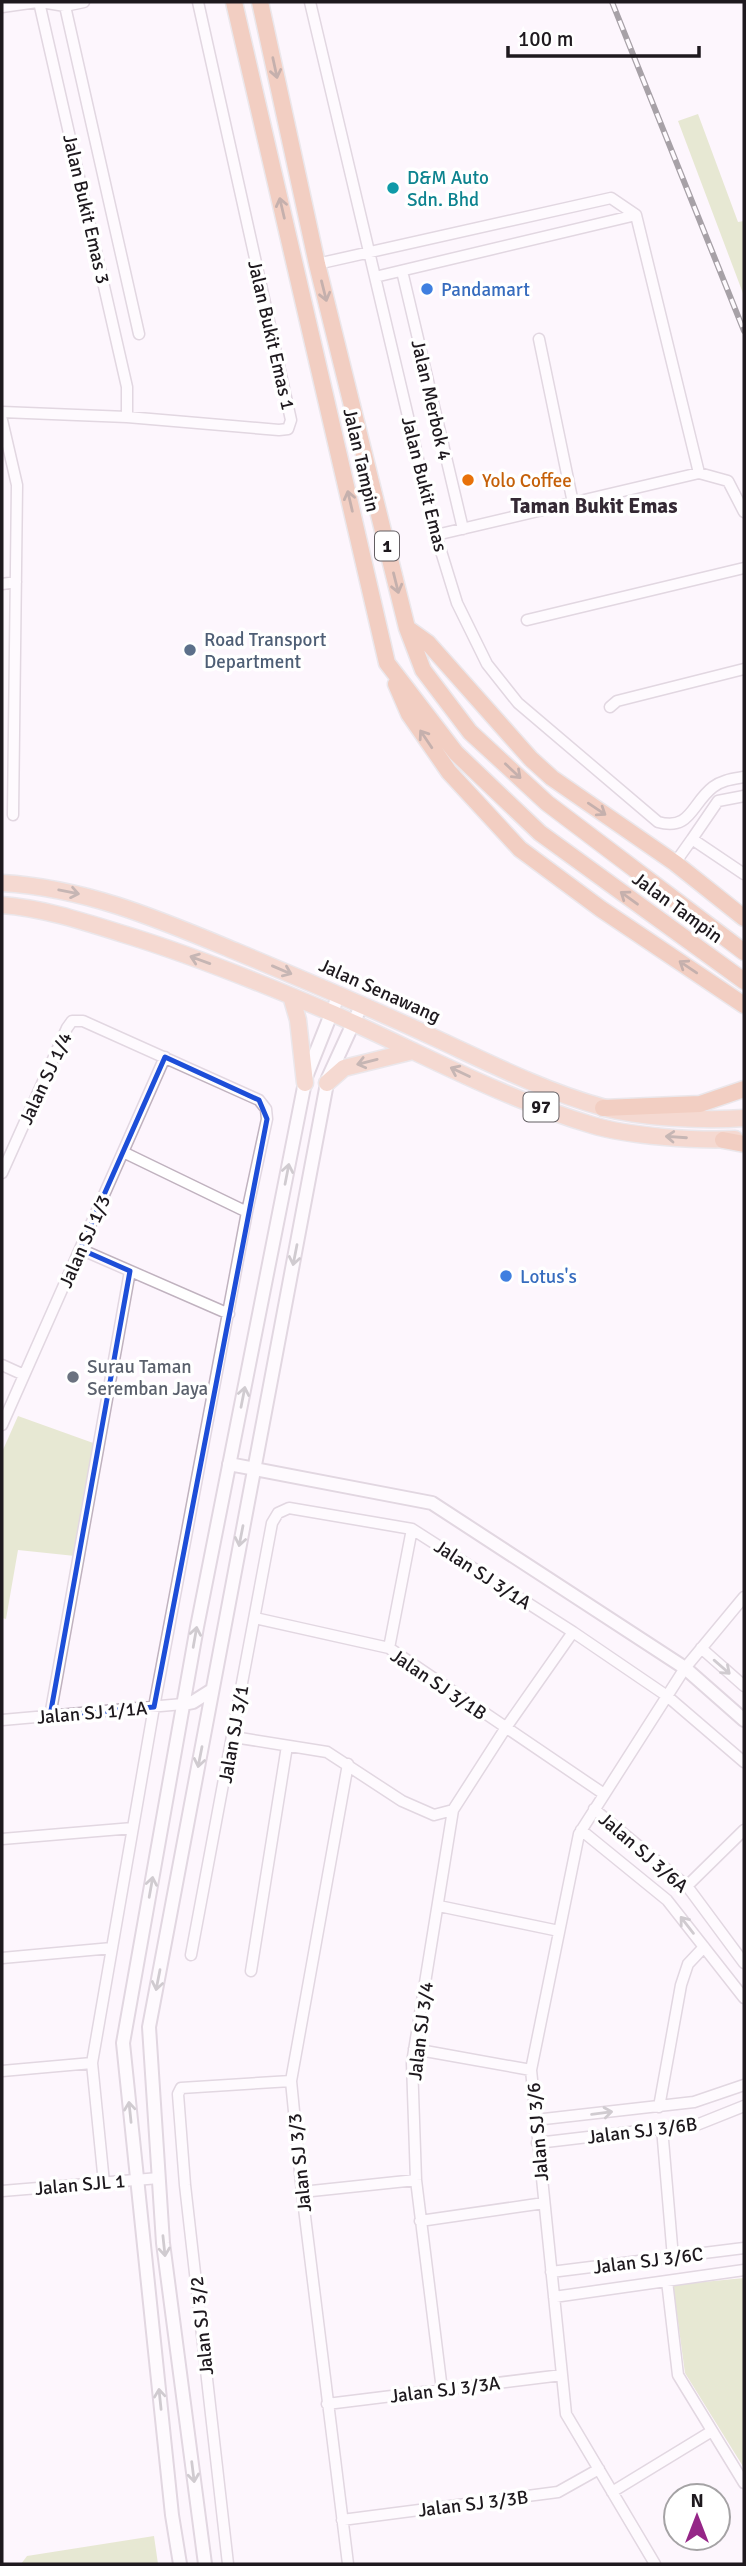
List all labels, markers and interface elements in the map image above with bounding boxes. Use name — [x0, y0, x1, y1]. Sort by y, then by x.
scale bar — [508, 14, 699, 58]
text: 100 m — [518, 26, 573, 52]
one-way arrow — [269, 56, 282, 79]
street label: Jalan Bukit Emas 3 — [57, 132, 115, 286]
place label: D&M Auto Sdn. Bhd — [407, 166, 489, 212]
marker: D&M Auto Sdn. Bhd — [385, 180, 401, 196]
one-way arrow — [275, 197, 288, 220]
street label: Jalan Bukit Emas 1 — [242, 258, 300, 412]
place label: Pandamart — [441, 278, 530, 302]
one-way arrow — [318, 279, 331, 301]
marker: Pandamart — [419, 281, 435, 297]
street label: Jalan Merbok 4 — [405, 338, 457, 463]
street label: Jalan Tampin — [337, 406, 385, 514]
street label: Jalan Bukit Emas — [396, 414, 452, 554]
place label: Yolo Coffee — [482, 469, 572, 493]
marker: Yolo Coffee — [460, 472, 476, 488]
one-way arrow — [342, 490, 356, 513]
district label: Taman Bukit Emas — [511, 493, 677, 519]
road number: 1 — [375, 532, 399, 560]
one-way arrow — [390, 571, 403, 594]
place label: Road Transport Department — [204, 628, 327, 674]
marker: Road Transport Department — [182, 642, 198, 658]
one-way arrow — [419, 730, 433, 749]
one-way arrow — [504, 763, 521, 780]
one-way arrow — [587, 802, 606, 816]
street label: Jalan Tampin — [628, 867, 727, 949]
one-way arrow — [57, 885, 80, 899]
one-way arrow — [620, 891, 639, 906]
one-way arrow — [190, 953, 212, 966]
street label: Jalan Senawang — [315, 953, 444, 1028]
one-way arrow — [678, 960, 698, 974]
one-way arrow — [271, 965, 293, 978]
street label: Jalan SJ 1/4 — [14, 1028, 78, 1128]
one-way arrow — [357, 1056, 379, 1069]
one-way arrow — [450, 1065, 471, 1078]
road number: 97 — [524, 1092, 558, 1122]
one-way arrow — [665, 1130, 688, 1143]
one-way arrow — [281, 1163, 295, 1186]
street label: Jalan SJ 1/3 — [54, 1191, 116, 1292]
one-way arrow — [287, 1243, 301, 1266]
place label: Lotus's — [520, 1265, 577, 1289]
marker: Lotus's — [498, 1268, 514, 1284]
place label: Surau Taman Seremban Jaya — [87, 1355, 208, 1401]
marker: Surau Taman Seremban Jaya — [65, 1369, 81, 1385]
one-way arrow — [236, 1386, 250, 1409]
one-way arrow — [234, 1524, 248, 1547]
street label: Jalan SJ 3/1A — [429, 1535, 536, 1615]
one-way arrow — [189, 1626, 203, 1649]
street label: Jalan SJ 3/1B — [386, 1644, 491, 1726]
one-way arrow — [713, 1659, 731, 1675]
street label: Jalan SJ 3/1 — [214, 1683, 254, 1785]
street label: Jalan SJ 1/1A — [36, 1696, 149, 1730]
one-way arrow — [193, 1745, 206, 1768]
street label: Jalan SJ 3/6A — [594, 1807, 693, 1898]
one-way arrow — [145, 1876, 158, 1899]
one-way arrow — [679, 1917, 695, 1935]
one-way arrow — [150, 1969, 164, 1991]
street label: Jalan SJ 3/4 — [403, 1980, 439, 2082]
street label: Jalan SJ 3/6 — [522, 2081, 554, 2182]
one-way arrow — [123, 2101, 136, 2124]
one-way arrow — [591, 2107, 613, 2120]
street label: Jalan SJ 3/3 — [283, 2112, 317, 2213]
street label: Jalan SJ 3/6B — [586, 2112, 699, 2150]
street label: Jalan SJL 1 — [34, 2169, 126, 2201]
one-way arrow — [157, 2234, 170, 2257]
street label: Jalan SJ 3/6C — [592, 2242, 705, 2280]
street label: Jalan SJ 3/2 — [185, 2275, 219, 2376]
street label: Jalan SJ 3/3A — [389, 2371, 502, 2409]
one-way arrow — [154, 2388, 167, 2411]
one-way arrow — [186, 2460, 199, 2483]
north arrow — [662, 2482, 732, 2552]
street label: Jalan SJ 3/3B — [417, 2485, 530, 2523]
text: N — [690, 2489, 704, 2513]

